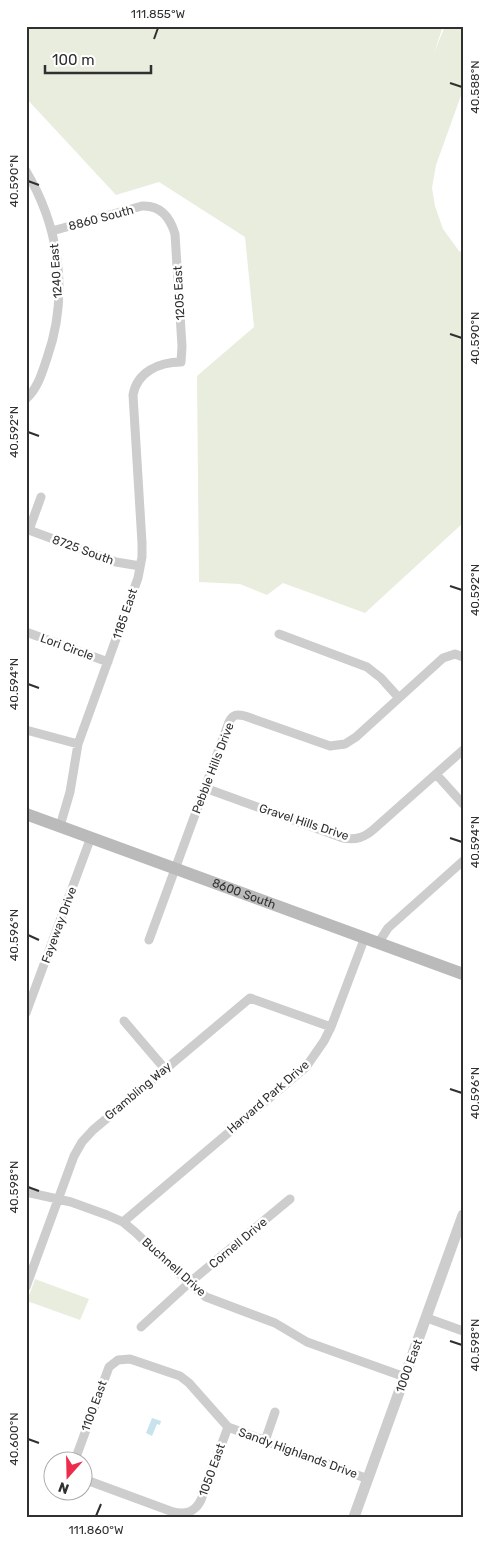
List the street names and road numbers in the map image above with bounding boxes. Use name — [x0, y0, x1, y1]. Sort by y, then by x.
street label: 8860 South — [67, 203, 135, 233]
street label: 1240 East — [47, 243, 65, 299]
street label: 1205 East — [171, 265, 187, 321]
street label: 8725 South — [50, 532, 116, 568]
street label: 1185 East — [110, 587, 140, 641]
street label: Lori Circle — [39, 631, 96, 663]
street label: Pebble Hills Drive — [189, 720, 237, 816]
street label: Gravel Hills Drive — [257, 801, 351, 843]
street label: 8600 South — [210, 876, 278, 912]
street label: Fayeway Drive — [39, 885, 79, 965]
street label: Harvard Park Drive — [224, 1057, 312, 1136]
street label: Grambling Way — [102, 1059, 174, 1123]
street label: Cornell Drive — [206, 1215, 270, 1271]
street label: Buchnell Drive — [139, 1235, 209, 1299]
street label: 1000 East — [393, 1337, 425, 1395]
street label: 1100 East — [78, 1378, 110, 1433]
street label: Sandy Highlands Drive — [237, 1425, 360, 1481]
street label: 1050 East — [196, 1441, 228, 1498]

